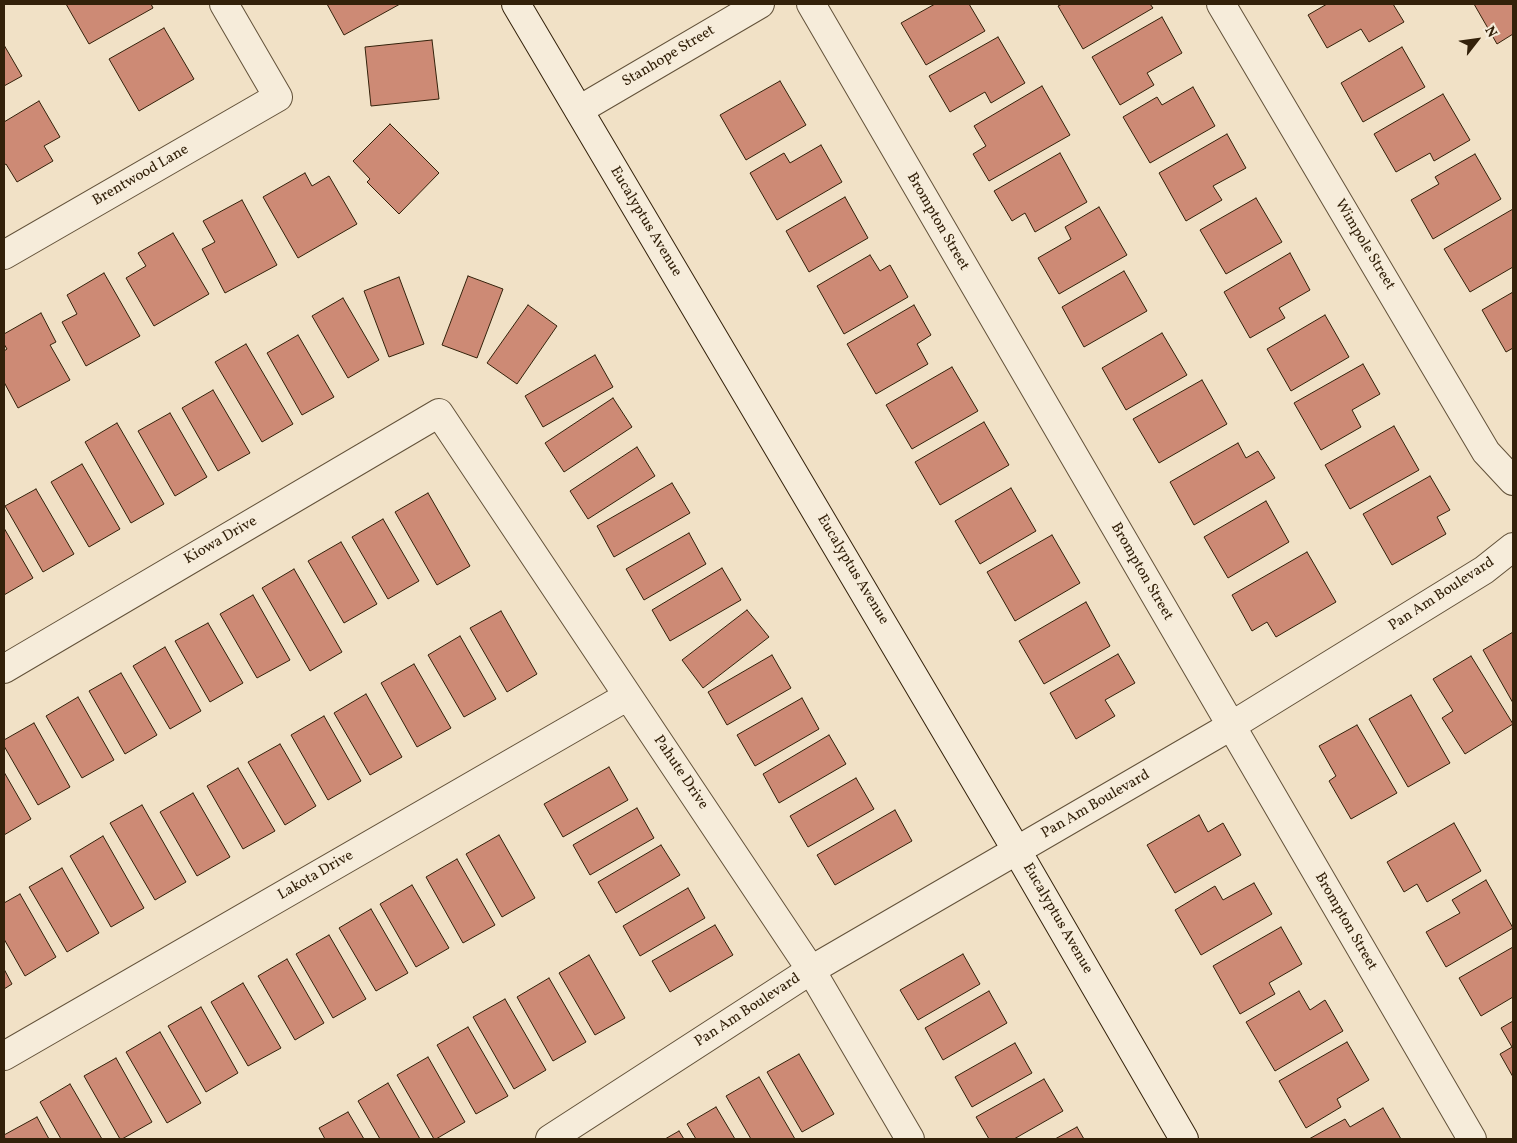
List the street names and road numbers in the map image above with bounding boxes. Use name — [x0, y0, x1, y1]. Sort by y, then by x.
street label: Stanhope Street — [619, 22, 719, 92]
street label: Brentwood Lane — [90, 141, 192, 211]
street label: Eucalyptus Avenue — [605, 164, 685, 280]
street label: Brompton Street — [902, 170, 972, 274]
street label: Wimpole Street — [1330, 196, 1398, 294]
street label: Eucalyptus Avenue — [812, 512, 892, 628]
street label: Kiowa Drive — [181, 513, 261, 569]
street label: Brompton Street — [1106, 520, 1176, 624]
street label: Pan Am Boulevard — [1386, 554, 1498, 636]
street label: Pahute Drive — [649, 733, 711, 813]
street label: Pan Am Boulevard — [1039, 767, 1153, 843]
street label: Lakota Drive — [275, 847, 357, 905]
street label: Eucalyptus Avenue — [1018, 860, 1096, 978]
street label: Brompton Street — [1310, 870, 1380, 974]
street label: Pan Am Boulevard — [692, 970, 804, 1052]

